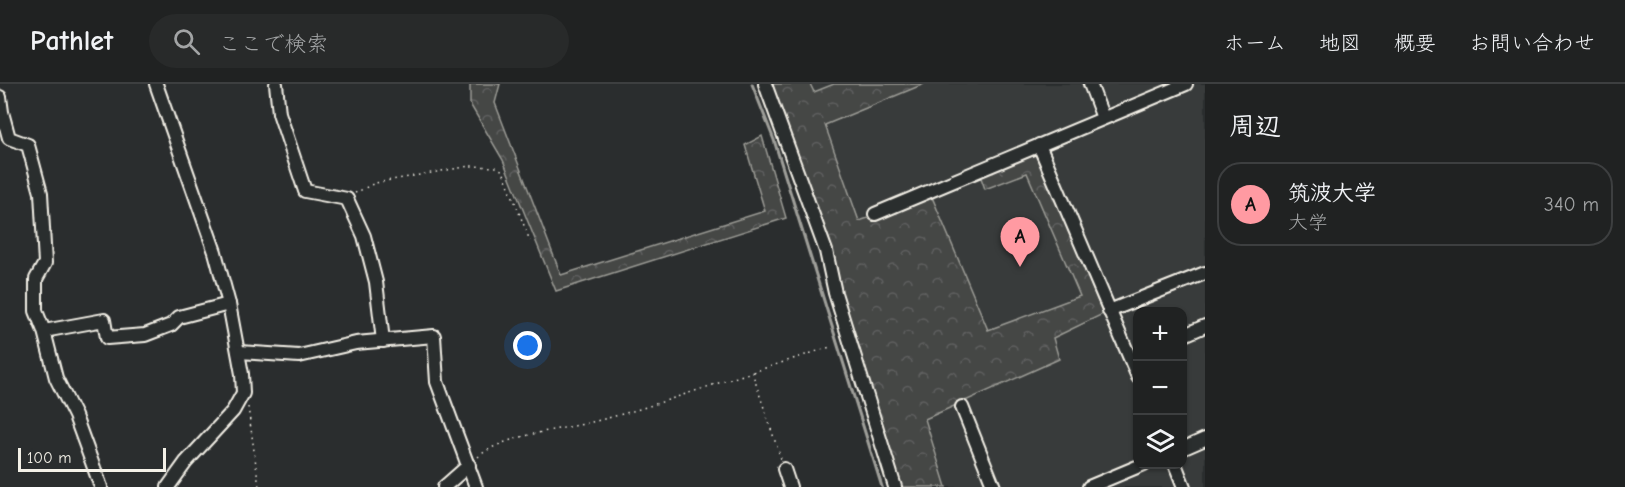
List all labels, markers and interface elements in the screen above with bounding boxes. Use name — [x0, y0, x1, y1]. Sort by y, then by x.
search box — [149, 14, 569, 68]
text: Pathlet — [30, 25, 113, 57]
icon: search — [170, 25, 203, 58]
text: ここで検索 — [218, 31, 328, 57]
text: ホーム — [1224, 31, 1286, 55]
text: 地図 — [1319, 31, 1361, 55]
text: 概要 — [1394, 31, 1436, 55]
text: お問い合わせ — [1469, 31, 1595, 55]
text: 周辺 — [1229, 112, 1281, 142]
text: 筑波大学 — [1288, 180, 1376, 206]
text: A — [1245, 193, 1256, 216]
text: 340 m — [1544, 193, 1599, 216]
text: 大学 — [1288, 211, 1328, 234]
pin: A — [1000, 218, 1040, 267]
map controls — [1133, 307, 1187, 469]
button: + — [1133, 307, 1187, 361]
your location — [513, 331, 542, 360]
button: − — [1133, 361, 1187, 415]
button: layers — [1133, 415, 1187, 469]
scale bar — [18, 445, 166, 472]
text: 100 m — [27, 449, 71, 467]

